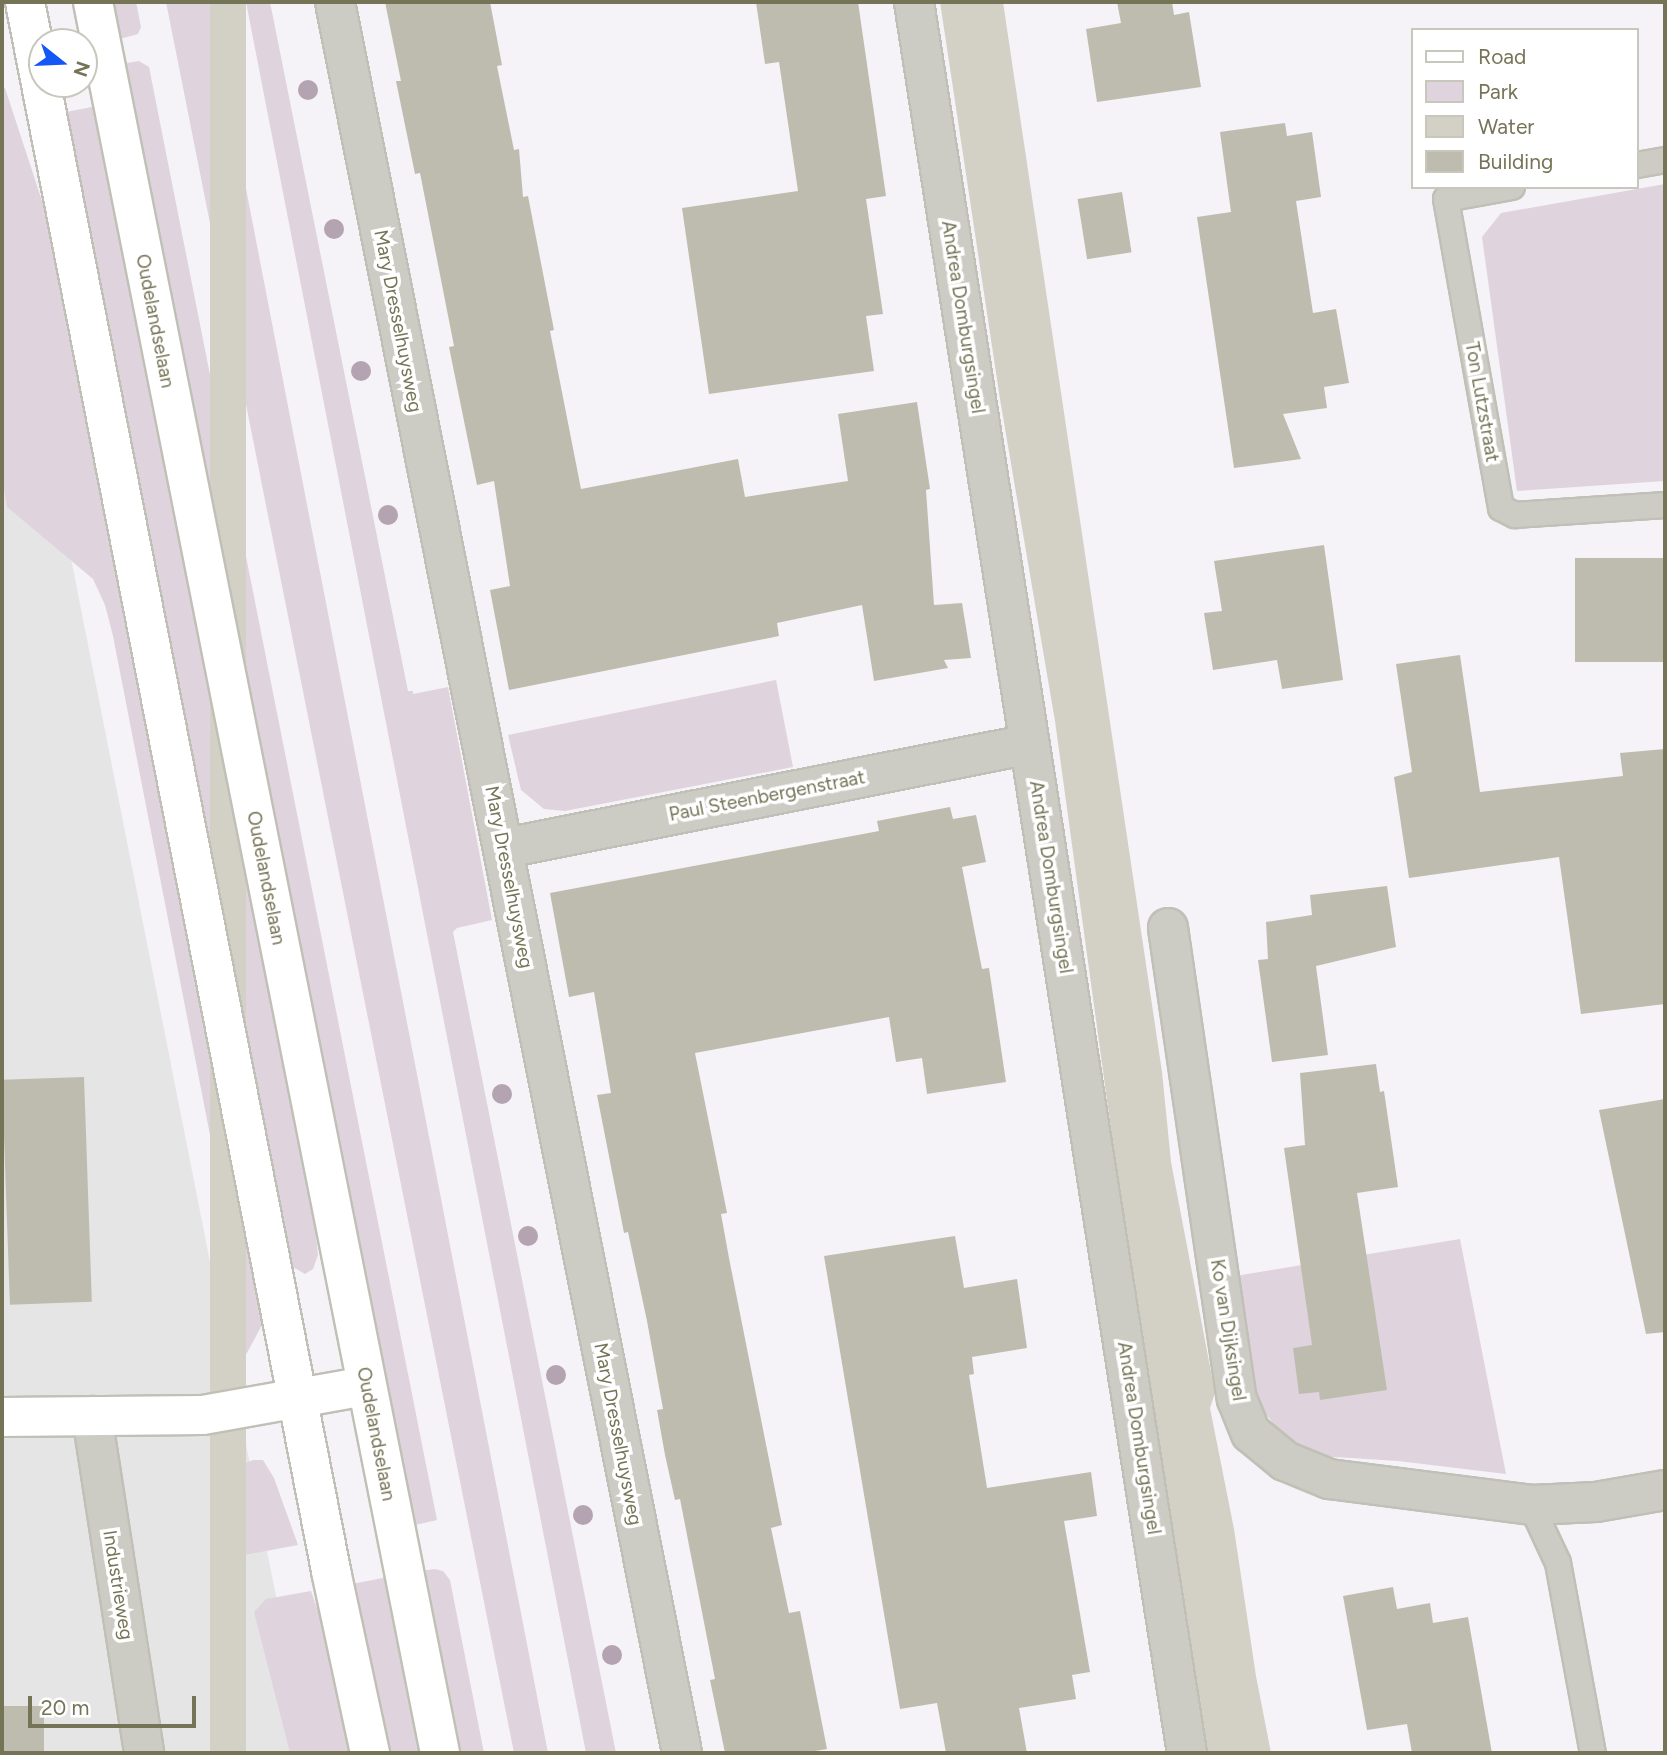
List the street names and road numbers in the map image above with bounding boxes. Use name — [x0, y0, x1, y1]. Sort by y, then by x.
street label: Andrea Domburgsingel — [936, 219, 990, 415]
street label: Mary Dresselhuysweg — [369, 228, 427, 414]
street label: Oudelandselaan — [131, 252, 179, 390]
street label: Ton Lutzstraat — [1460, 340, 1504, 464]
street label: Paul Steenbergenstraat — [667, 766, 867, 826]
street label: Andrea Domburgsingel — [1024, 779, 1078, 975]
street label: Mary Dresselhuysweg — [480, 784, 538, 970]
street label: Oudelandselaan — [242, 809, 290, 947]
street label: Ko van Dijksingel — [1206, 1258, 1250, 1402]
street label: Andrea Domburgsingel — [1112, 1340, 1166, 1536]
street label: Mary Dresselhuysweg — [589, 1341, 647, 1527]
street label: Oudelandselaan — [352, 1365, 400, 1503]
street label: Industrieweg — [98, 1529, 138, 1641]

